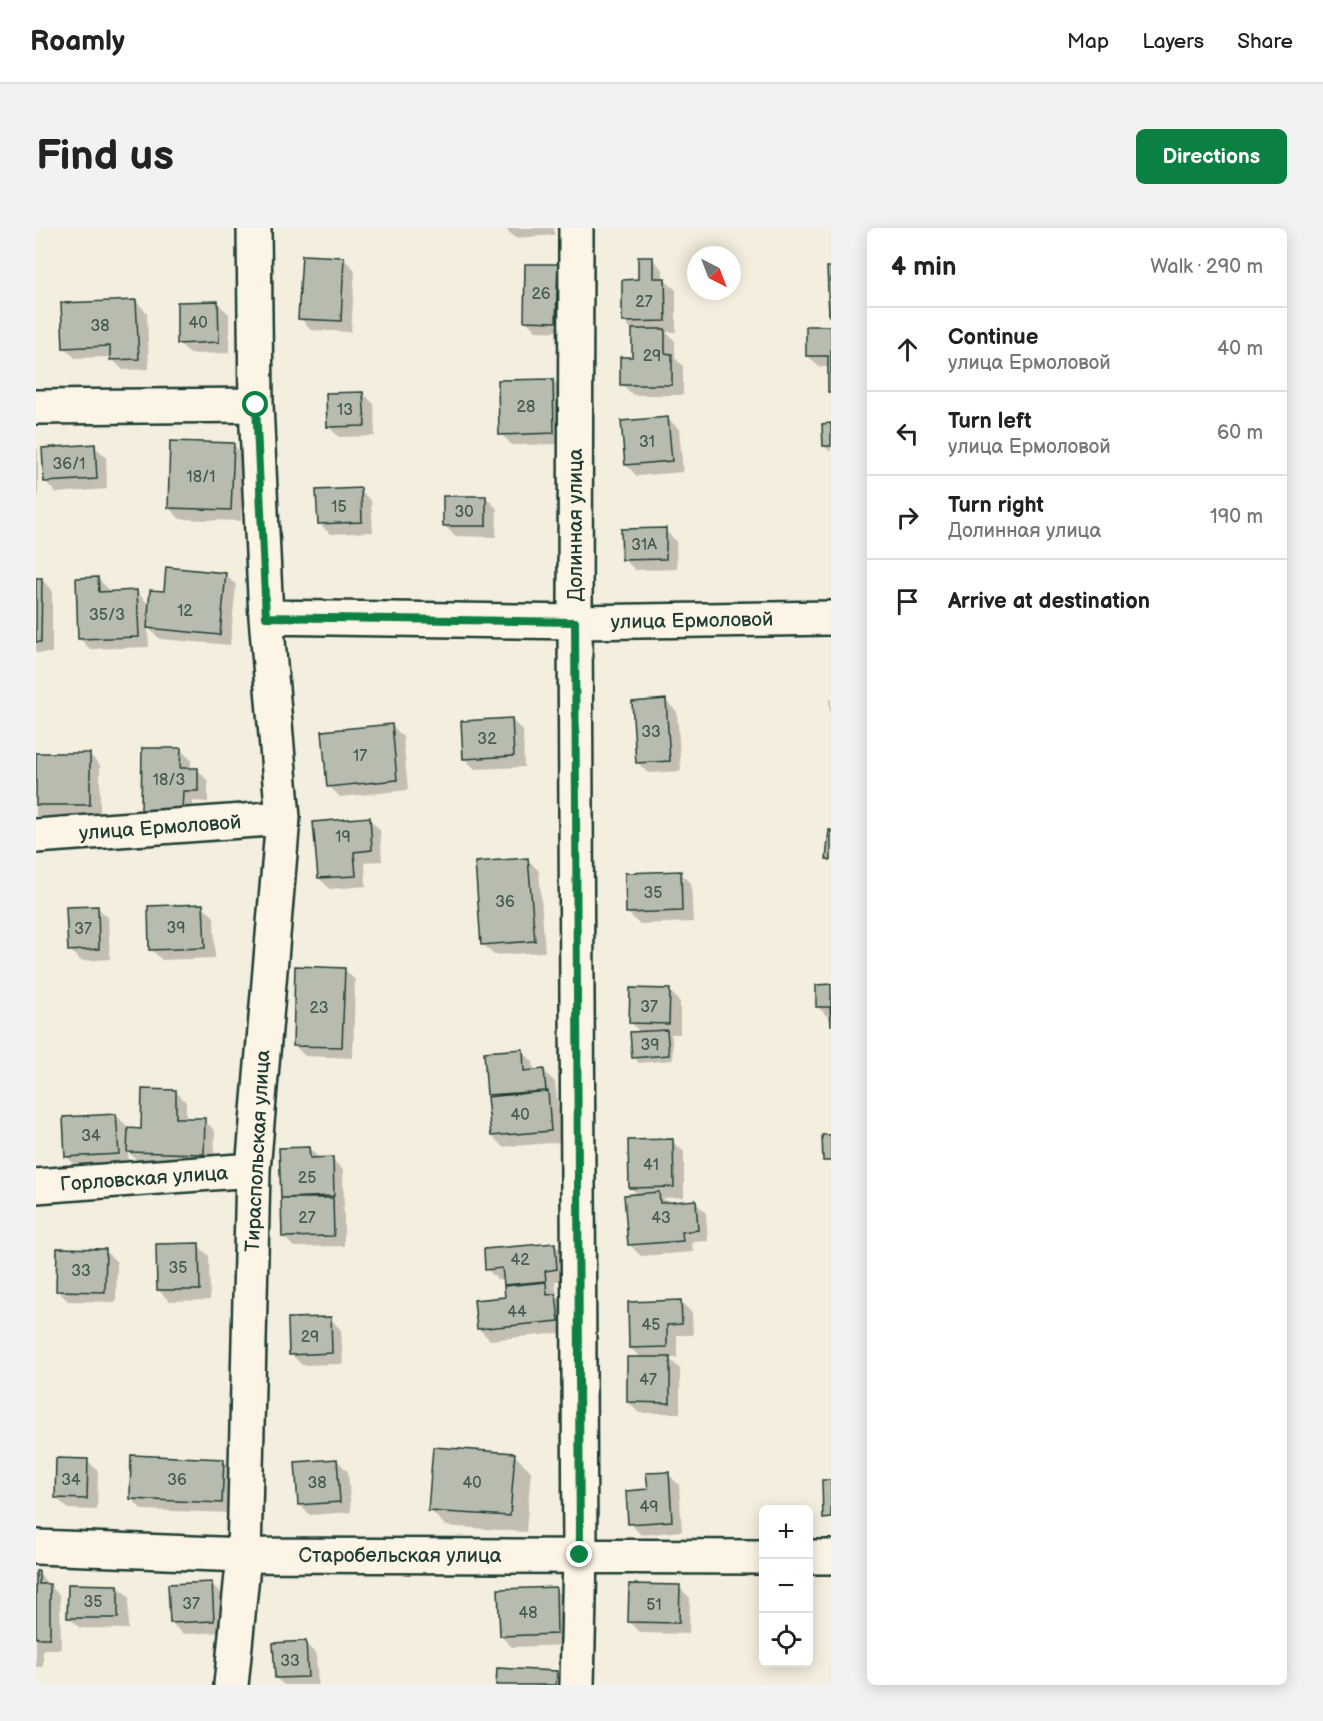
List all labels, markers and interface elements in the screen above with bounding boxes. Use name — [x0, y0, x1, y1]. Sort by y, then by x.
text: Roamly — [30, 25, 125, 58]
text: Map — [1067, 29, 1109, 54]
text: Layers — [1142, 29, 1204, 54]
text: Share — [1237, 29, 1293, 54]
button: Directions — [1136, 129, 1287, 184]
text: Find us — [36, 131, 174, 182]
north arrow — [687, 246, 741, 300]
text: 4 min — [891, 252, 956, 283]
text: Walk · 290 m — [1150, 255, 1263, 279]
house number: 26 — [531, 285, 551, 304]
house number: 27 — [635, 293, 653, 312]
house number: 40 — [188, 314, 208, 333]
house number: 38 — [90, 317, 110, 336]
text: Continue — [948, 324, 1038, 351]
icon: ahead — [891, 333, 924, 366]
text: 40 m — [1217, 337, 1263, 361]
house number: 29 — [643, 347, 661, 366]
text: улица Ермоловой — [948, 351, 1111, 375]
route start — [242, 391, 268, 417]
house number: 28 — [517, 398, 535, 417]
house number: 13 — [337, 401, 353, 420]
text: Turn left — [948, 408, 1032, 435]
icon: left — [891, 417, 924, 450]
text: 60 m — [1217, 421, 1263, 445]
house number: 31 — [639, 433, 655, 452]
text: улица Ермоловой — [948, 435, 1111, 459]
street label: Долинная улица — [564, 448, 588, 602]
house number: 36/1 — [52, 455, 86, 474]
house number: 18/1 — [187, 468, 215, 487]
text: Turn right — [948, 492, 1044, 519]
house number: 15 — [331, 498, 347, 517]
icon: right — [891, 501, 924, 534]
house number: 30 — [454, 503, 474, 522]
text: 190 m — [1210, 505, 1263, 529]
text: Долинная улица — [948, 519, 1101, 543]
house number: 31А — [631, 536, 657, 555]
icon: arrive — [891, 585, 924, 618]
text: Arrive at destination — [948, 588, 1150, 615]
house number: 12 — [177, 602, 193, 621]
house number: 35/3 — [89, 606, 125, 625]
street label: улица Ермоловой — [611, 608, 774, 634]
house number: 33 — [641, 723, 661, 742]
house number: 32 — [477, 730, 497, 749]
house number: 17 — [353, 747, 367, 766]
house number: 18/3 — [153, 771, 185, 790]
street label: улица Ермоловой — [78, 810, 242, 846]
house number: 19 — [335, 828, 351, 847]
house number: 35 — [643, 884, 663, 903]
house number: 36 — [495, 893, 515, 912]
house number: 39 — [166, 919, 186, 938]
house number: 37 — [74, 920, 92, 939]
house number: 37 — [640, 998, 658, 1017]
house number: 23 — [310, 999, 329, 1018]
house number: 39 — [640, 1036, 660, 1055]
street label: Тираспольская улица — [241, 1049, 275, 1253]
house number: 40 — [510, 1106, 530, 1125]
house number: 34 — [81, 1127, 101, 1146]
house number: 41 — [643, 1156, 659, 1175]
street label: Горловская улица — [59, 1161, 229, 1197]
house number: 25 — [298, 1169, 316, 1188]
house number: 27 — [298, 1209, 316, 1228]
house number: 43 — [651, 1209, 671, 1228]
house number: 42 — [510, 1251, 530, 1270]
house number: 35 — [168, 1259, 188, 1278]
house number: 33 — [71, 1262, 91, 1281]
house number: 44 — [507, 1303, 527, 1322]
house number: 45 — [642, 1316, 660, 1335]
house number: 29 — [301, 1328, 319, 1347]
house number: 47 — [639, 1371, 657, 1390]
house number: 34 — [61, 1471, 81, 1490]
house number: 36 — [167, 1471, 187, 1490]
house number: 38 — [307, 1474, 327, 1493]
house number: 40 — [462, 1474, 482, 1493]
house number: 49 — [639, 1498, 659, 1517]
map controls — [759, 1505, 813, 1667]
button: + — [759, 1505, 813, 1559]
route end — [566, 1541, 592, 1567]
street label: Старобельская улица — [298, 1544, 502, 1568]
button: − — [759, 1559, 813, 1613]
house number: 35 — [83, 1593, 103, 1612]
house number: 37 — [182, 1595, 200, 1614]
house number: 51 — [646, 1596, 662, 1615]
house number: 48 — [518, 1604, 538, 1623]
button: locate — [759, 1613, 813, 1667]
house number: 33 — [280, 1652, 300, 1671]

